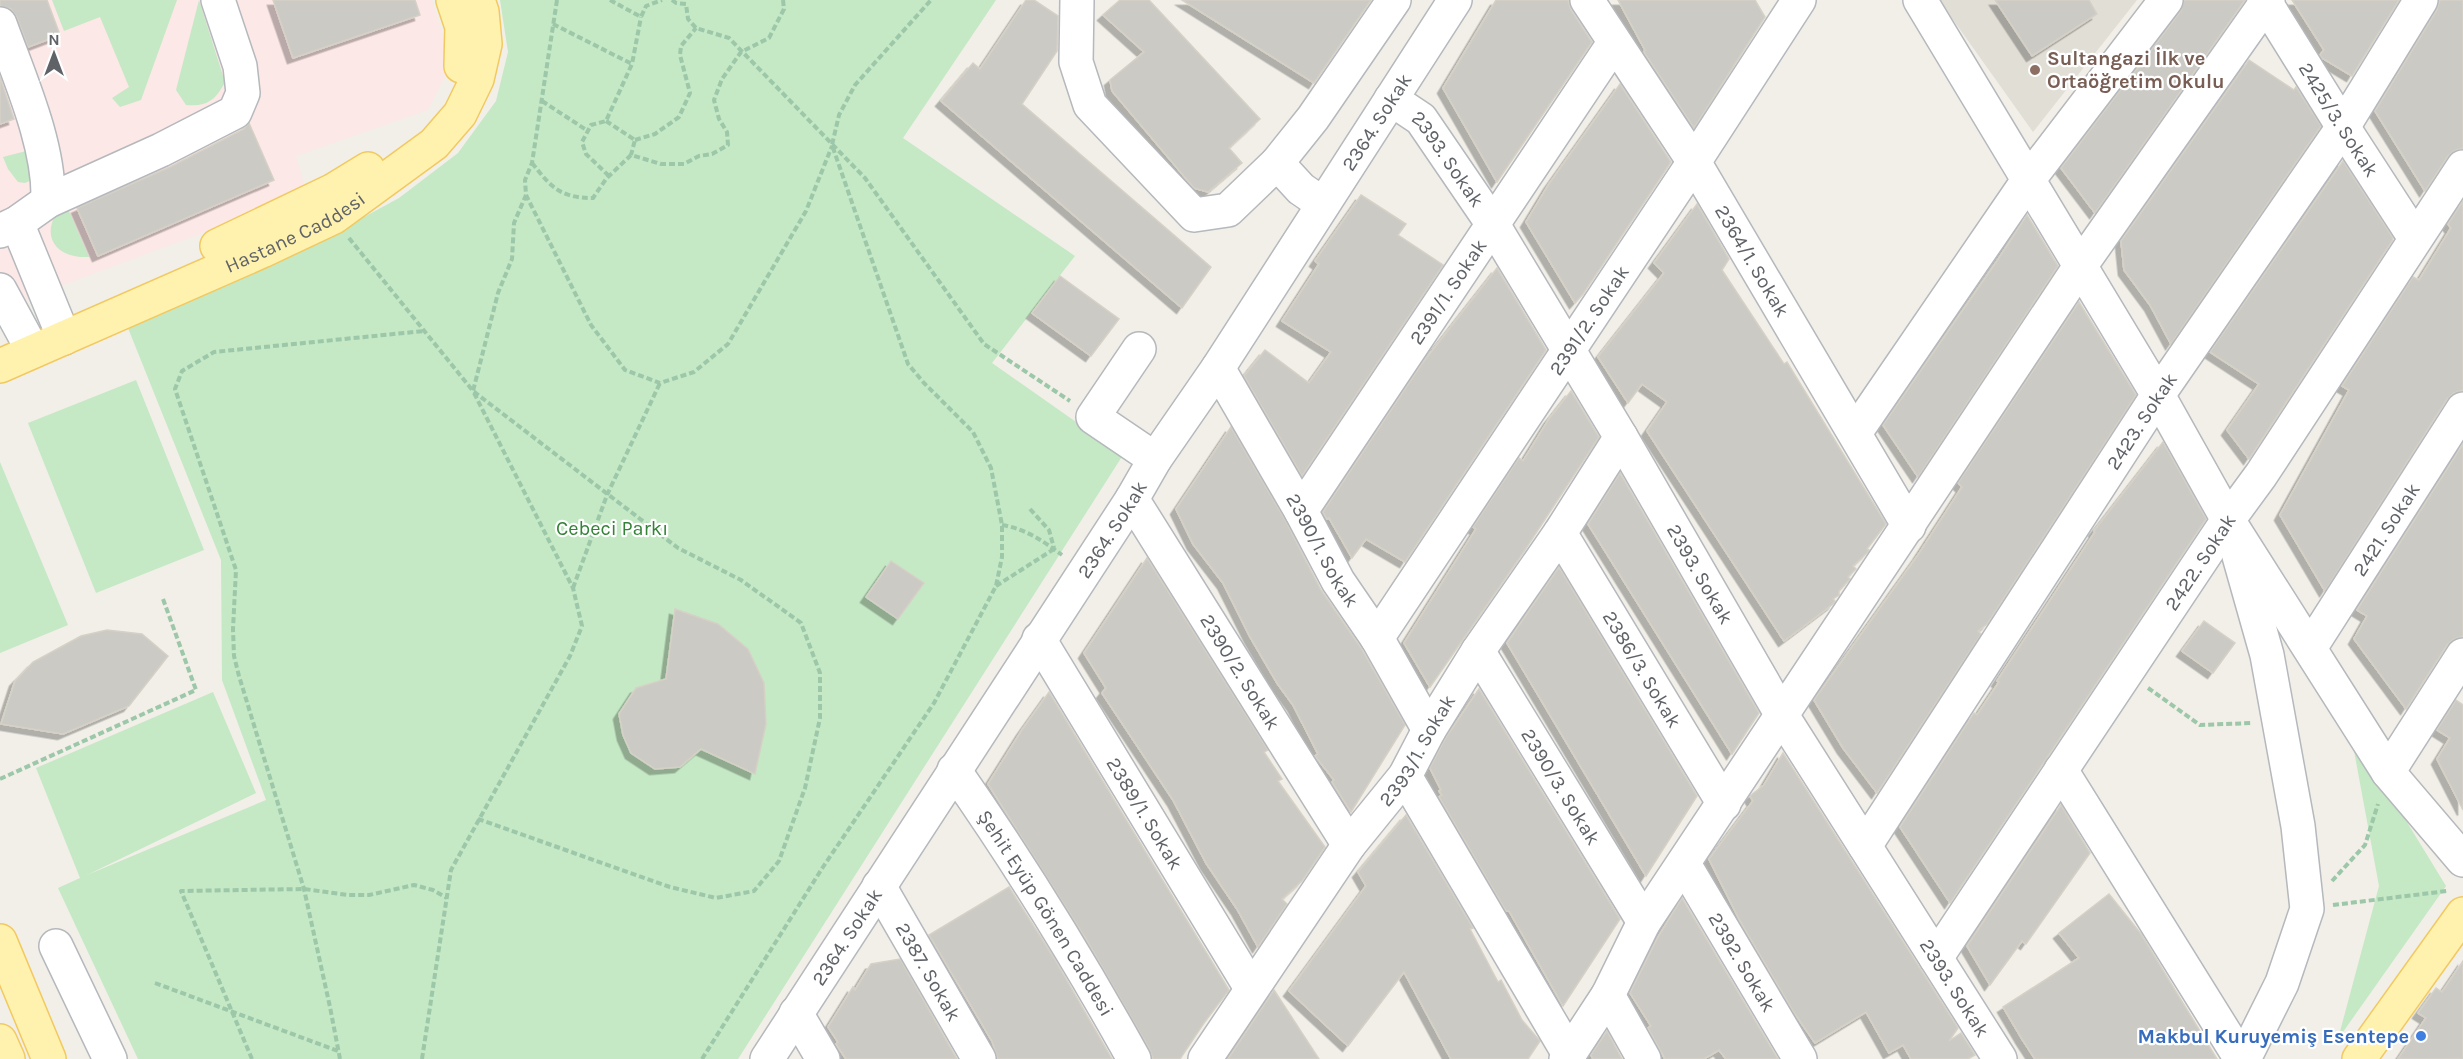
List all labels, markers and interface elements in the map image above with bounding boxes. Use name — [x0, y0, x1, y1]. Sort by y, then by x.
north arrow — [24, 24, 84, 84]
text: N — [48, 30, 60, 49]
place label: Sultangazi İlk ve Ortaöğretim Okulu — [2047, 47, 2225, 93]
street label: 2425/3. Sokak — [2294, 58, 2383, 181]
marker: Sultangazi İlk ve Ortaöğretim Okulu — [2028, 63, 2042, 77]
street label: 2364. Sokak — [1337, 69, 1417, 175]
street label: 2393. Sokak — [1408, 105, 1489, 212]
street label: Hastane Caddesi — [222, 187, 370, 278]
street label: 2364/1. Sokak — [1710, 201, 1794, 321]
street label: 2391/1. Sokak — [1405, 235, 1492, 349]
street label: 2391/2. Sokak — [1544, 261, 1634, 379]
street label: 2423. Sokak — [2102, 368, 2182, 474]
street label: 2364. Sokak — [1073, 477, 1152, 583]
street label: 2421. Sokak — [2348, 479, 2425, 580]
street label: 2390/1. Sokak — [1281, 489, 1363, 612]
street label: 2422. Sokak — [2160, 510, 2241, 615]
park label: Cebeci Parkı — [556, 517, 668, 540]
street label: 2393. Sokak — [1662, 520, 1738, 628]
street label: 2386/3. Sokak — [1598, 607, 1686, 732]
street label: 2390/2. Sokak — [1195, 610, 1285, 734]
street label: 2393/1. Sokak — [1374, 690, 1460, 811]
street label: 2390/3. Sokak — [1516, 724, 1605, 849]
street label: 2389/1. Sokak — [1102, 753, 1187, 874]
street label: Şehit Eyüp Gönen Caddesi — [973, 806, 1118, 1020]
street label: 2364. Sokak — [807, 884, 887, 990]
street label: 2392. Sokak — [1703, 908, 1780, 1016]
street label: 2387. Sokak — [891, 919, 966, 1025]
street label: 2393. Sokak — [1915, 935, 1994, 1041]
place label: Makbul Kuruyemiş Esentepe — [2138, 1025, 2409, 1048]
marker: Makbul Kuruyemiş Esentepe — [2414, 1029, 2428, 1043]

